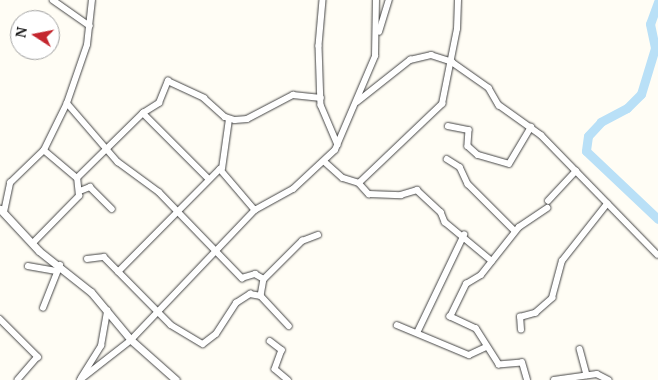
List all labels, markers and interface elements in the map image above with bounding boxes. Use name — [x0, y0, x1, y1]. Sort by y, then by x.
north arrow — [10, 10, 60, 60]
text: N — [10, 25, 31, 39]

